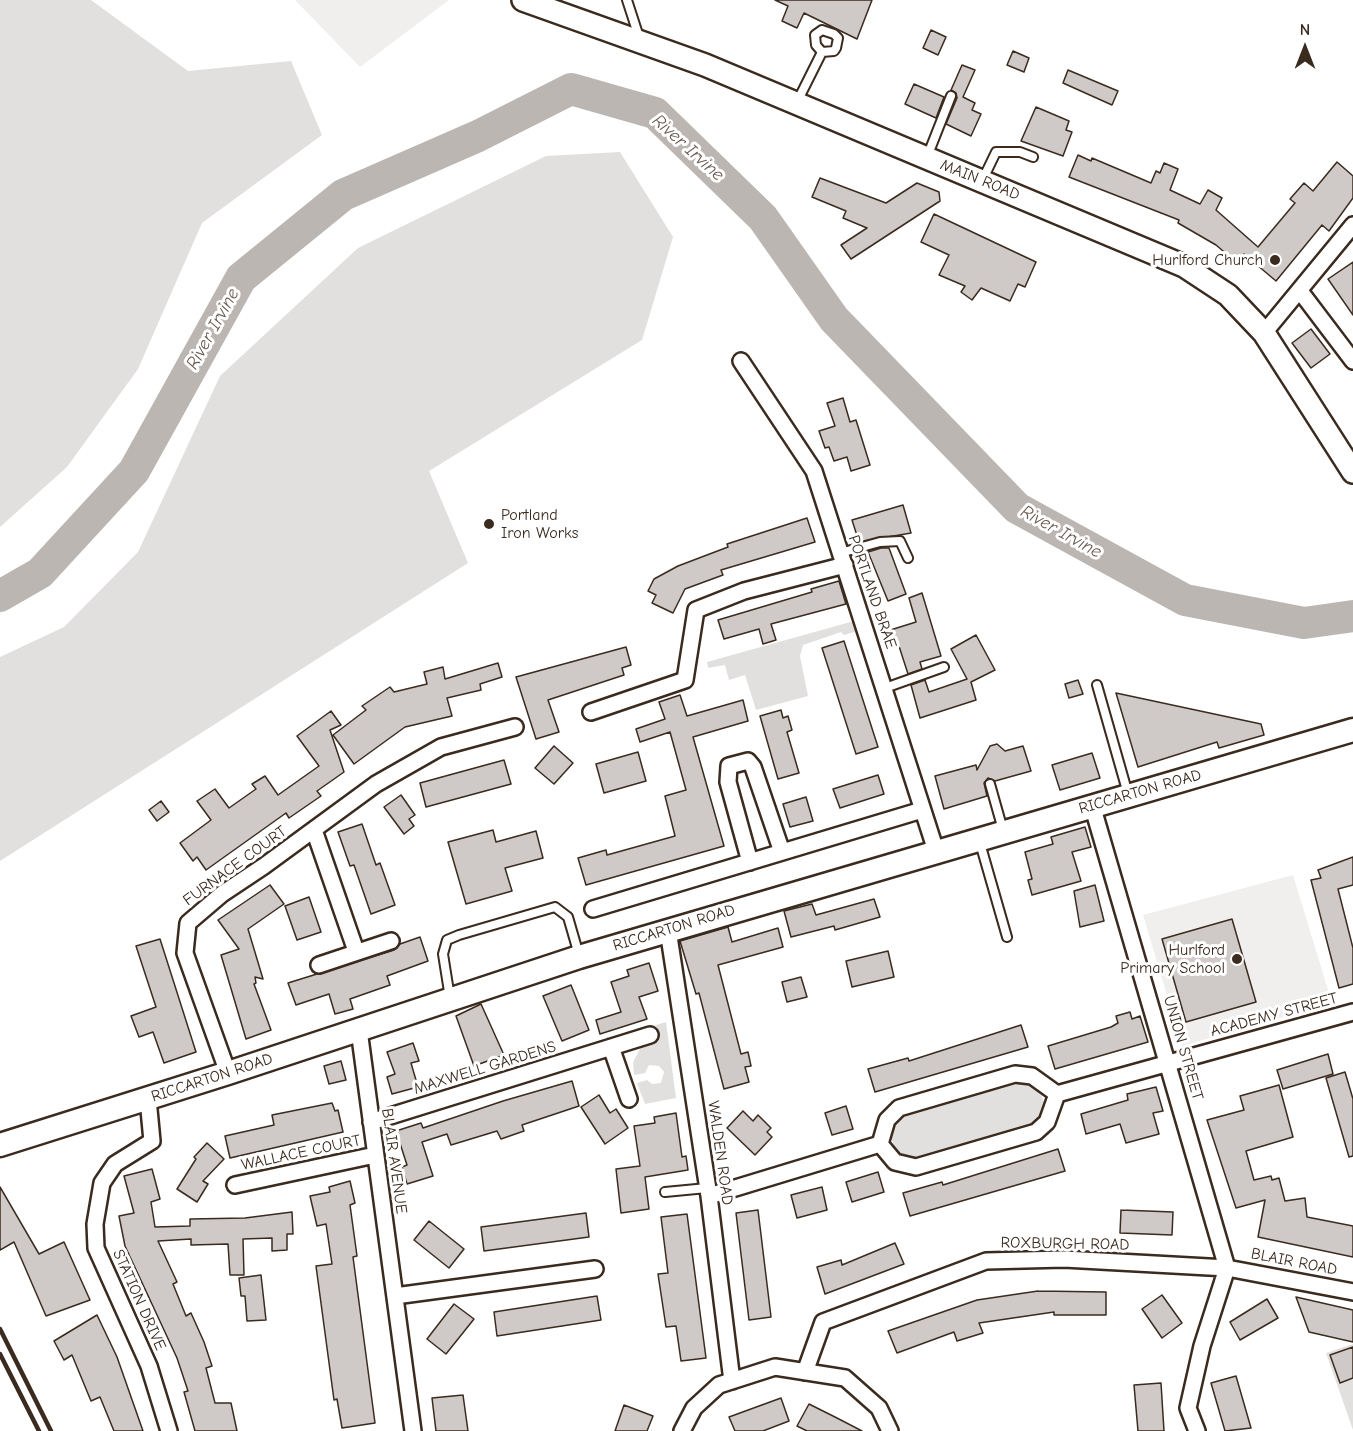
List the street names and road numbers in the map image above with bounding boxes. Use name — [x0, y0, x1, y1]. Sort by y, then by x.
street label: MAIN ROAD — [937, 155, 1023, 205]
street label: PORTLAND BRAE — [844, 533, 900, 651]
street label: RICCARTON ROAD — [1077, 765, 1203, 819]
street label: FURNACE COURT — [179, 822, 291, 910]
street label: RICCARTON ROAD — [611, 900, 737, 956]
street label: ACADEMY STREET — [1208, 989, 1340, 1041]
street label: UNION STREET — [1159, 993, 1207, 1103]
street label: MAXWELL GARDENS — [411, 1037, 559, 1099]
street label: RICCARTON ROAD — [149, 1049, 275, 1107]
street label: WALDEN ROAD — [703, 1100, 737, 1206]
street label: BLAIR AVENUE — [377, 1107, 411, 1215]
street label: WALLACE COURT — [240, 1131, 362, 1175]
street label: ROXBURGH ROAD — [1000, 1233, 1130, 1255]
street label: BLAIR ROAD — [1249, 1244, 1339, 1280]
street label: STATION DRIVE — [108, 1247, 170, 1353]

